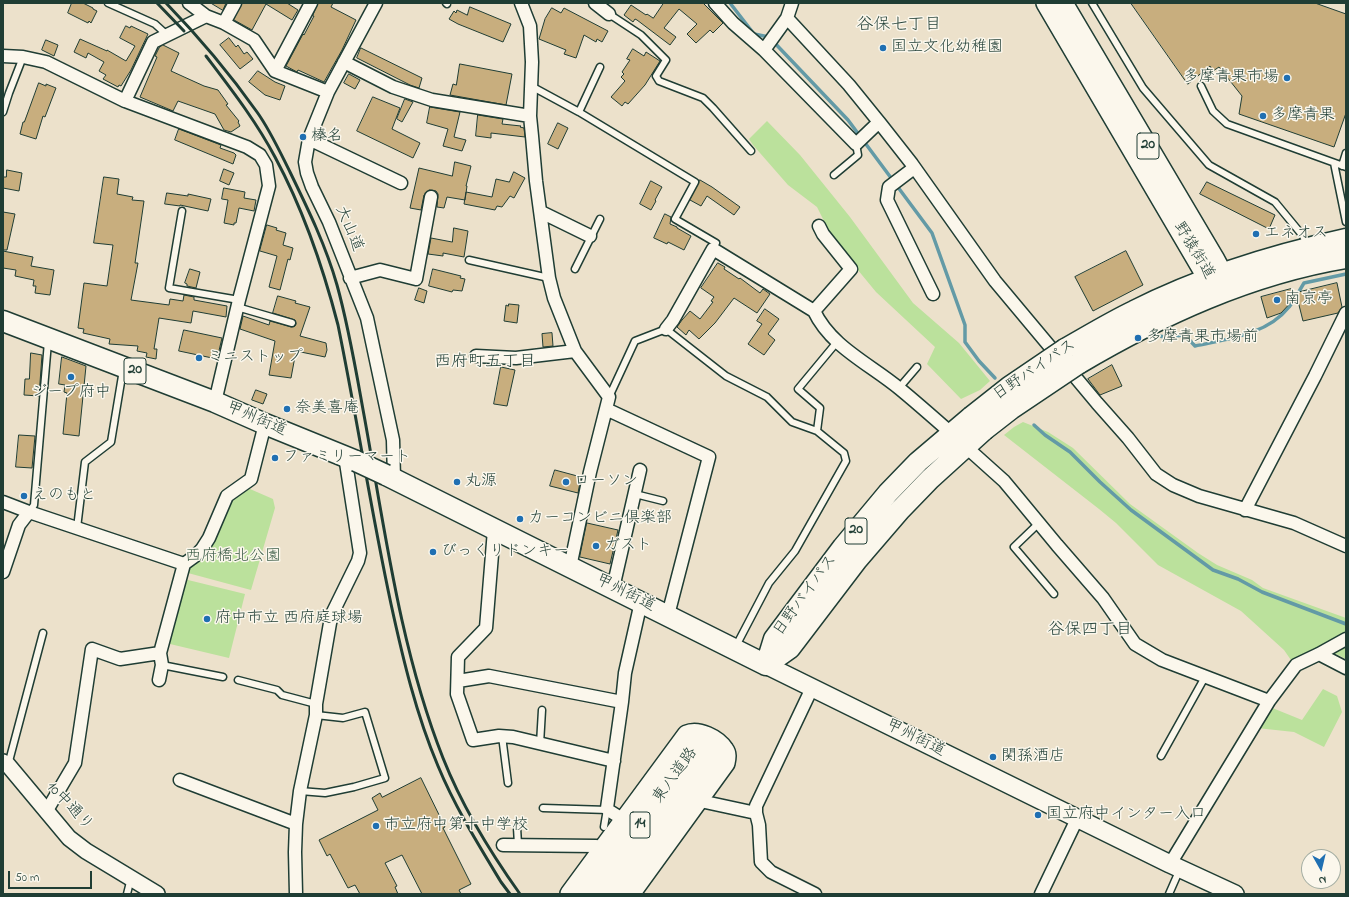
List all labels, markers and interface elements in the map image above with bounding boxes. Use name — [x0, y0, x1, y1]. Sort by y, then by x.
district label: 谷保七丁目 — [857, 16, 941, 36]
place label: 国立文化幼稚園 — [891, 38, 1003, 58]
marker: 国立文化幼稚園 — [878, 43, 888, 53]
place label: 多摩青果市場 — [1183, 68, 1279, 88]
marker: 多摩青果市場 — [1282, 73, 1292, 83]
place label: 多摩青果 — [1271, 106, 1335, 126]
marker: 多摩青果 — [1258, 111, 1268, 121]
place label: 榛名 — [311, 127, 343, 147]
marker: 榛名 — [298, 132, 308, 142]
road number: 20 — [1137, 133, 1159, 159]
street label: 大山道 — [330, 203, 366, 255]
street label: 野猿街道 — [1168, 219, 1218, 283]
place label: エネオス — [1264, 224, 1328, 244]
marker: エネオス — [1251, 229, 1261, 239]
place label: 南京亭 — [1285, 290, 1333, 310]
marker: 南京亭 — [1272, 295, 1282, 305]
place label: 多摩青果市場前 — [1146, 328, 1258, 348]
marker: 多摩青果市場前 — [1133, 333, 1143, 343]
street label: 日野バイパス — [990, 336, 1080, 406]
place label: ミニストップ — [207, 348, 303, 368]
marker: ミニストップ — [194, 353, 204, 363]
district label: 西府町五丁目 — [434, 353, 536, 373]
road number: 20 — [124, 358, 146, 384]
marker: ジープ府中 — [66, 372, 76, 382]
place label: ジープ府中 — [31, 383, 111, 403]
street label: 甲州街道 — [223, 399, 289, 441]
place label: 奈美喜庵 — [295, 399, 359, 419]
marker: 奈美喜庵 — [282, 404, 292, 414]
place label: ファミリーマート — [283, 448, 411, 468]
marker: ファミリーマート — [270, 453, 280, 463]
place label: 丸源 — [465, 472, 497, 492]
place label: ローソン — [574, 472, 638, 492]
marker: 丸源 — [452, 477, 462, 487]
marker: ローソン — [561, 477, 571, 487]
place label: えのもと — [32, 486, 96, 506]
marker: えのもと — [19, 491, 29, 501]
place label: カーコンビニ倶楽部 — [528, 509, 672, 529]
marker: カーコンビニ倶楽部 — [515, 514, 525, 524]
road number: 20 — [845, 518, 867, 544]
place label: ガスト — [604, 536, 652, 556]
marker: ガスト — [591, 541, 601, 551]
place label: びっくりドンキー — [441, 542, 569, 562]
park label: 西府橋北公園 — [185, 547, 281, 567]
marker: びっくりドンキー — [428, 547, 438, 557]
street label: 日野バイパス — [770, 552, 842, 640]
street label: 甲州街道 — [592, 571, 658, 617]
place label: 府中市立 西府庭球場 — [215, 609, 363, 629]
marker: 府中市立 西府庭球場 — [202, 614, 212, 624]
district label: 谷保四丁目 — [1048, 621, 1132, 641]
street label: 甲州街道 — [882, 716, 948, 762]
street label: 東八道路 — [649, 744, 703, 808]
place label: 関孫酒店 — [1001, 747, 1065, 767]
marker: 関孫酒店 — [988, 752, 998, 762]
street label: 10中通り — [42, 779, 96, 835]
place label: 国立府中インター入口 — [1046, 805, 1206, 825]
marker: 国立府中インター入口 — [1033, 810, 1043, 820]
road number: 14 — [630, 812, 650, 838]
place label: 市立府中第十中学校 — [384, 816, 528, 836]
marker: 市立府中第十中学校 — [371, 821, 381, 831]
north arrow — [1301, 849, 1341, 889]
scale bar — [10, 863, 94, 889]
text: 50 m — [15, 869, 39, 887]
text: N — [1318, 871, 1327, 888]

